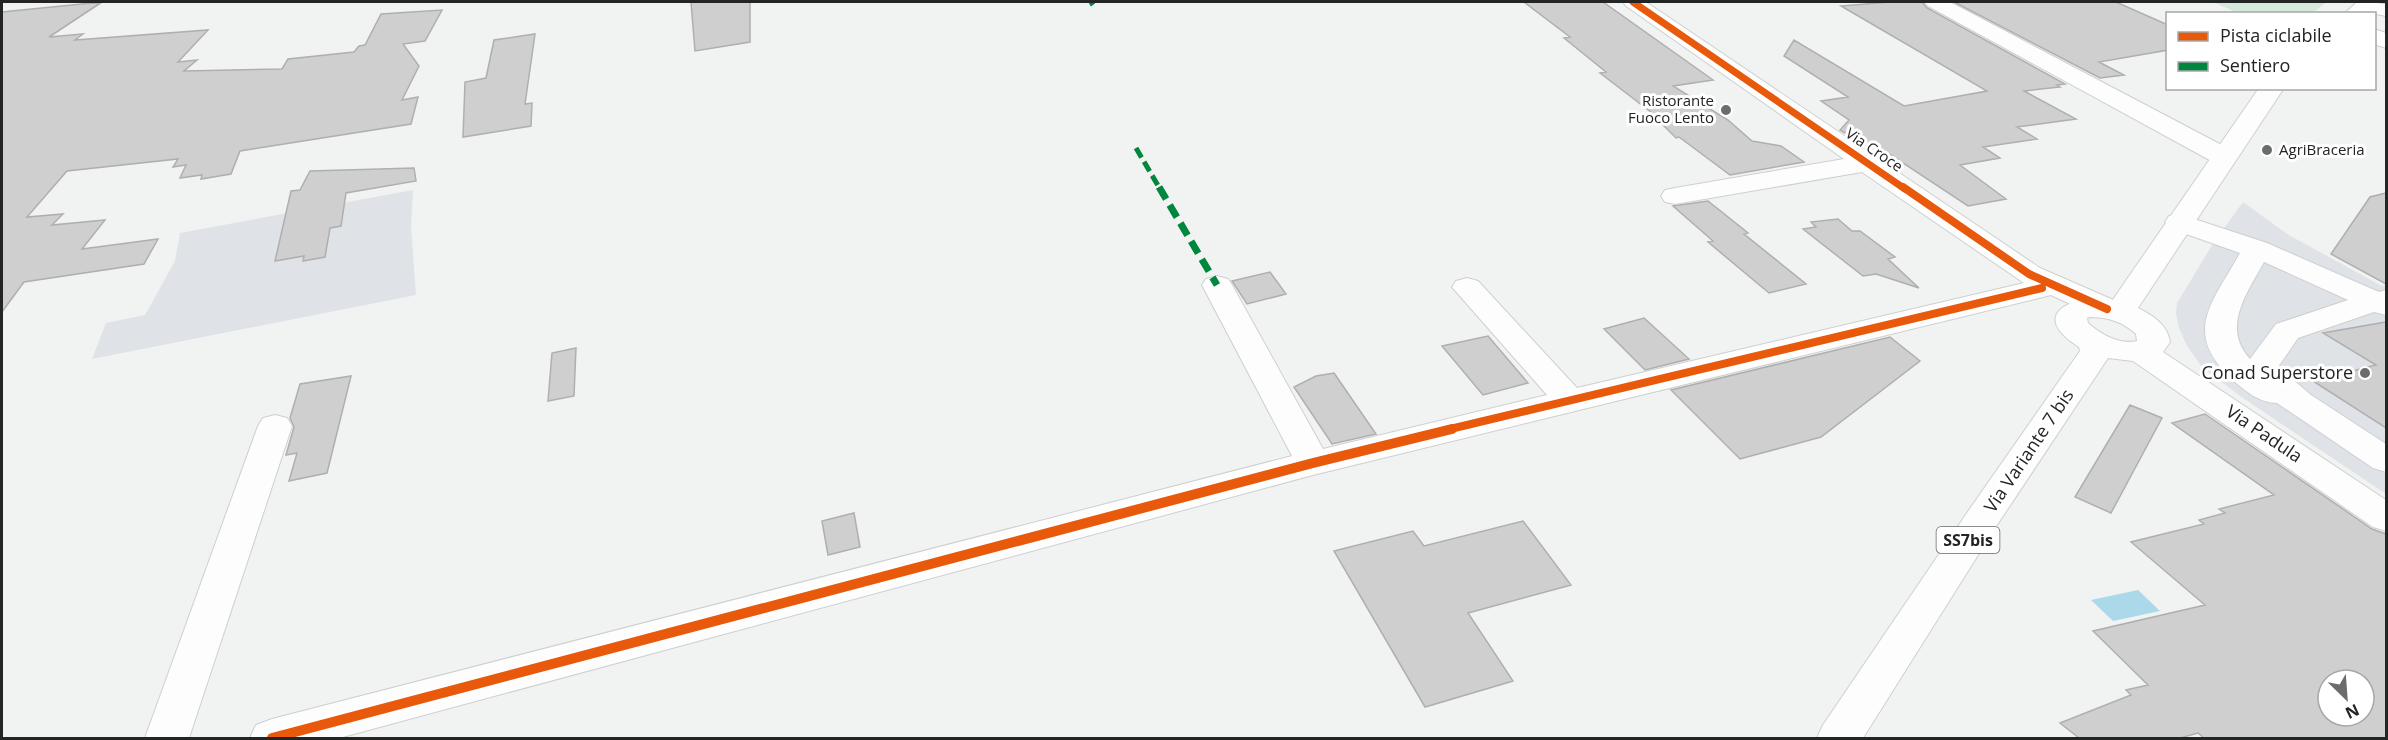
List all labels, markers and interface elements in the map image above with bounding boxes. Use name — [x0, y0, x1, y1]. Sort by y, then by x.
legend — [2166, 12, 2376, 90]
text: Pista ciclabile — [2220, 23, 2332, 47]
text: Sentiero — [2220, 53, 2290, 77]
place label: Ristorante Fuoco Lento — [1628, 90, 1714, 127]
marker: Ristorante Fuoco Lento — [1719, 103, 1733, 117]
street label: Via Croce — [1842, 123, 1907, 176]
place label: AgriBraceria — [2279, 139, 2365, 159]
marker: AgriBraceria — [2260, 143, 2274, 157]
place label: Conad Superstore — [2201, 360, 2353, 384]
marker: Conad Superstore — [2358, 366, 2372, 380]
street label: Via Variante 7 bis — [1978, 384, 2078, 517]
street label: Via Padula — [2222, 399, 2307, 468]
road number: SS7bis — [1936, 527, 2000, 553]
north arrow — [2316, 668, 2376, 728]
text: N — [2342, 699, 2363, 724]

